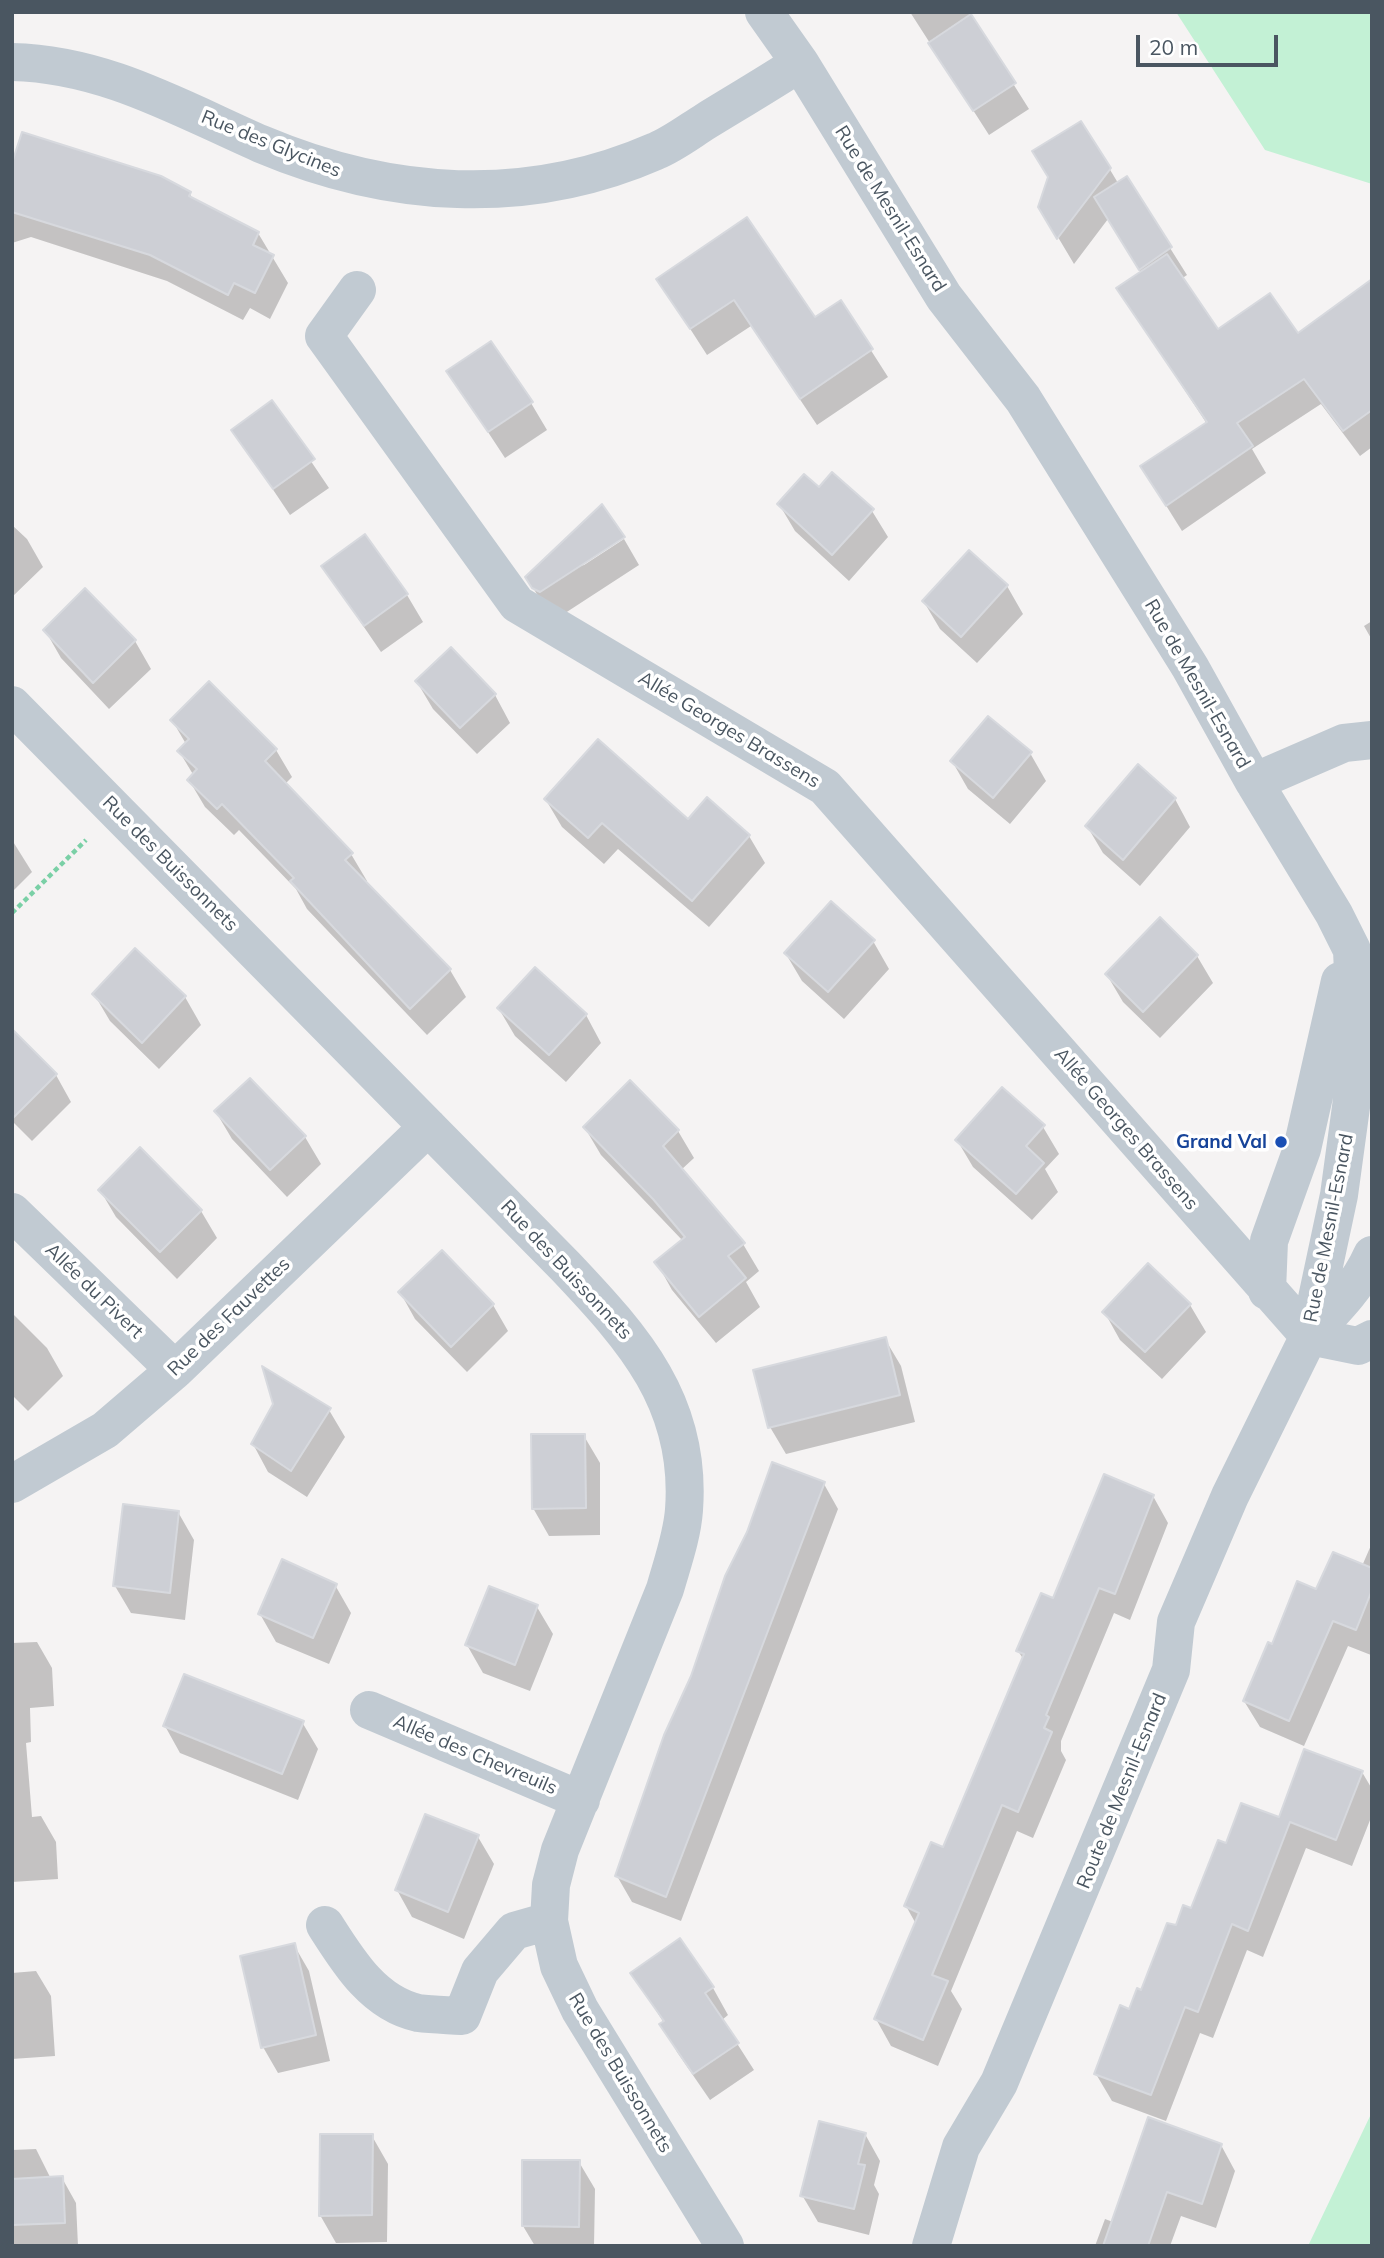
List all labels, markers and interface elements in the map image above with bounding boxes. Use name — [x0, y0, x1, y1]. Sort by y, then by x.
scale bar — [1139, 21, 1281, 65]
text: 20 m — [1149, 34, 1198, 60]
street label: Rue des Glycines — [198, 106, 344, 182]
street label: Rue de Mesnil-Esnard — [830, 122, 950, 296]
street label: Rue de Mesnil-Esnard — [1139, 595, 1255, 773]
street label: Allée Georges Brassens — [634, 667, 824, 793]
street label: Rue des Buissonnets — [97, 791, 243, 937]
street label: Allée Georges Brassens — [1049, 1043, 1203, 1215]
place label: Grand Val — [1176, 1131, 1267, 1153]
street label: Rue de Mesnil-Esnard — [1300, 1132, 1358, 1324]
marker: Grand Val — [1273, 1134, 1289, 1150]
street label: Rue des Buissonnets — [495, 1196, 637, 1344]
street label: Allée du Pivert — [40, 1239, 148, 1343]
street label: Rue des Fauvettes — [163, 1253, 295, 1381]
street label: Route de Mesnil-Esnard — [1072, 1690, 1172, 1892]
street label: Allée des Chevreuils — [390, 1710, 560, 1800]
street label: Rue des Buissonnets — [563, 1989, 677, 2157]

